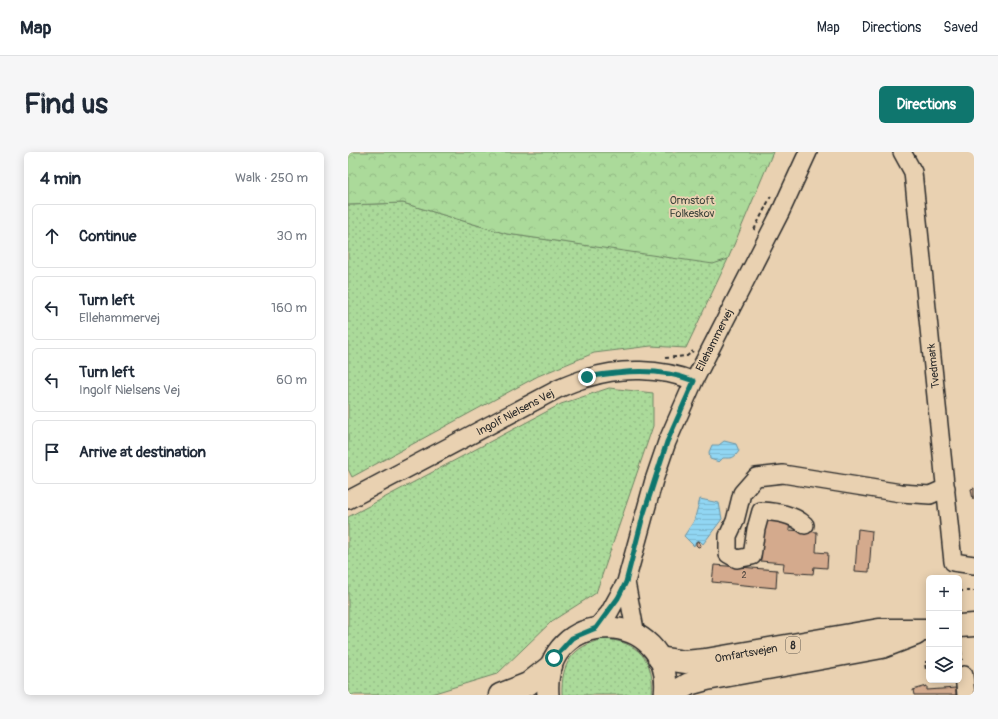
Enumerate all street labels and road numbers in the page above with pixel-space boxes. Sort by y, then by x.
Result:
street label: Ellehammervej [693,307,736,374]
street label: Tvedmark [925,343,942,389]
street label: Ingolf Nielsens Vej [474,387,556,438]
road number: 8 [786,637,800,653]
street label: Omfartsvejen [714,642,778,665]

